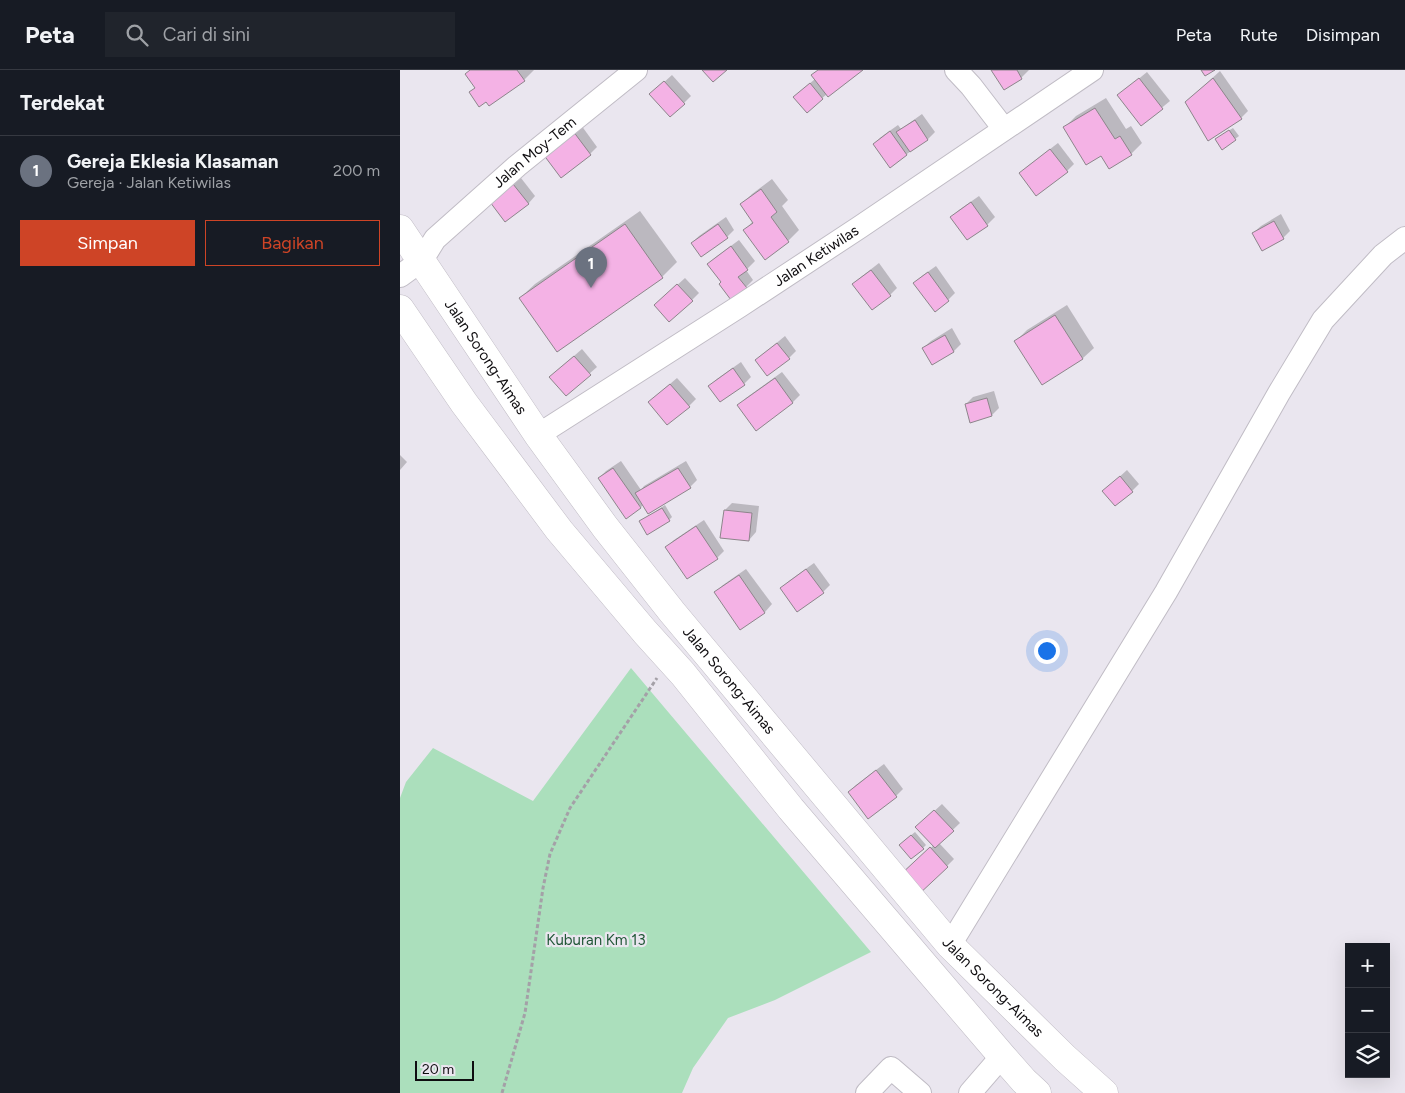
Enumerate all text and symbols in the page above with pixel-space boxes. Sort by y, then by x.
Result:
search box [105,12,455,57]
text: Peta [25,20,75,49]
icon: search [123,21,151,49]
text: Cari di sini [163,23,250,46]
text: Peta [1176,24,1212,46]
text: Rute [1240,24,1278,46]
text: Disimpan [1306,24,1380,46]
text: Terdekat [20,90,105,115]
street label: Jalan Moy-Tem [490,113,580,192]
text: Gereja Eklesia Klasaman [67,150,279,173]
text: 1 [33,161,39,180]
text: 200 m [333,161,380,180]
text: Gereja · Jalan Ketiwilas [67,173,231,192]
button: Simpan [20,220,195,266]
button: Bagikan [205,220,380,266]
street label: Jalan Ketiwilas [770,221,862,290]
pin: 1 [575,247,607,288]
street label: Jalan Sorong-Aimas [441,296,531,418]
street label: Jalan Sorong-Aimas [679,623,779,738]
your location [1034,638,1060,664]
park label: Kuburan Km 13 [546,931,646,949]
street label: Jalan Sorong-Aimas [939,934,1047,1041]
map controls [1345,943,1390,1078]
button: + [1345,943,1390,988]
button: − [1345,988,1390,1033]
button: layers [1345,1033,1390,1078]
scale bar [415,1058,474,1081]
text: 20 m [422,1061,454,1078]

